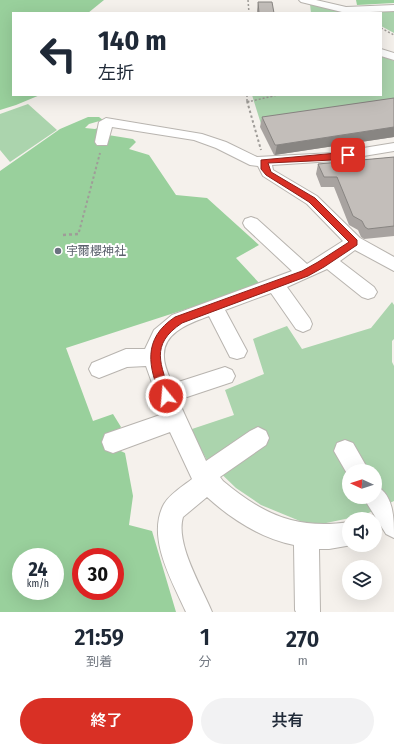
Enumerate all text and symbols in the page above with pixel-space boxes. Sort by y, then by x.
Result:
text: 140 m [98,24,167,57]
icon: left [32,28,84,80]
text: 左折 [98,62,134,84]
pin [331,138,365,172]
icon: arrive [337,144,359,166]
place label: 宇爾櫻神社 [66,244,126,258]
marker: 宇爾櫻神社 [53,246,63,256]
position arrow [145,375,187,417]
north arrow [342,464,382,504]
map controls [342,464,382,600]
button: sound [342,512,382,552]
speed limit sign: 30 [72,548,124,600]
text: 24 [28,557,48,581]
button: layers [342,560,382,600]
text: km/h [27,578,49,590]
text: 21:59 [74,623,124,651]
text: 1 [200,623,210,651]
text: 270 [286,625,320,653]
text: m [298,653,308,668]
text: 到着 [86,654,112,669]
text: 分 [198,654,211,669]
button: 終了 [20,698,193,744]
button: 共有 [201,698,374,744]

